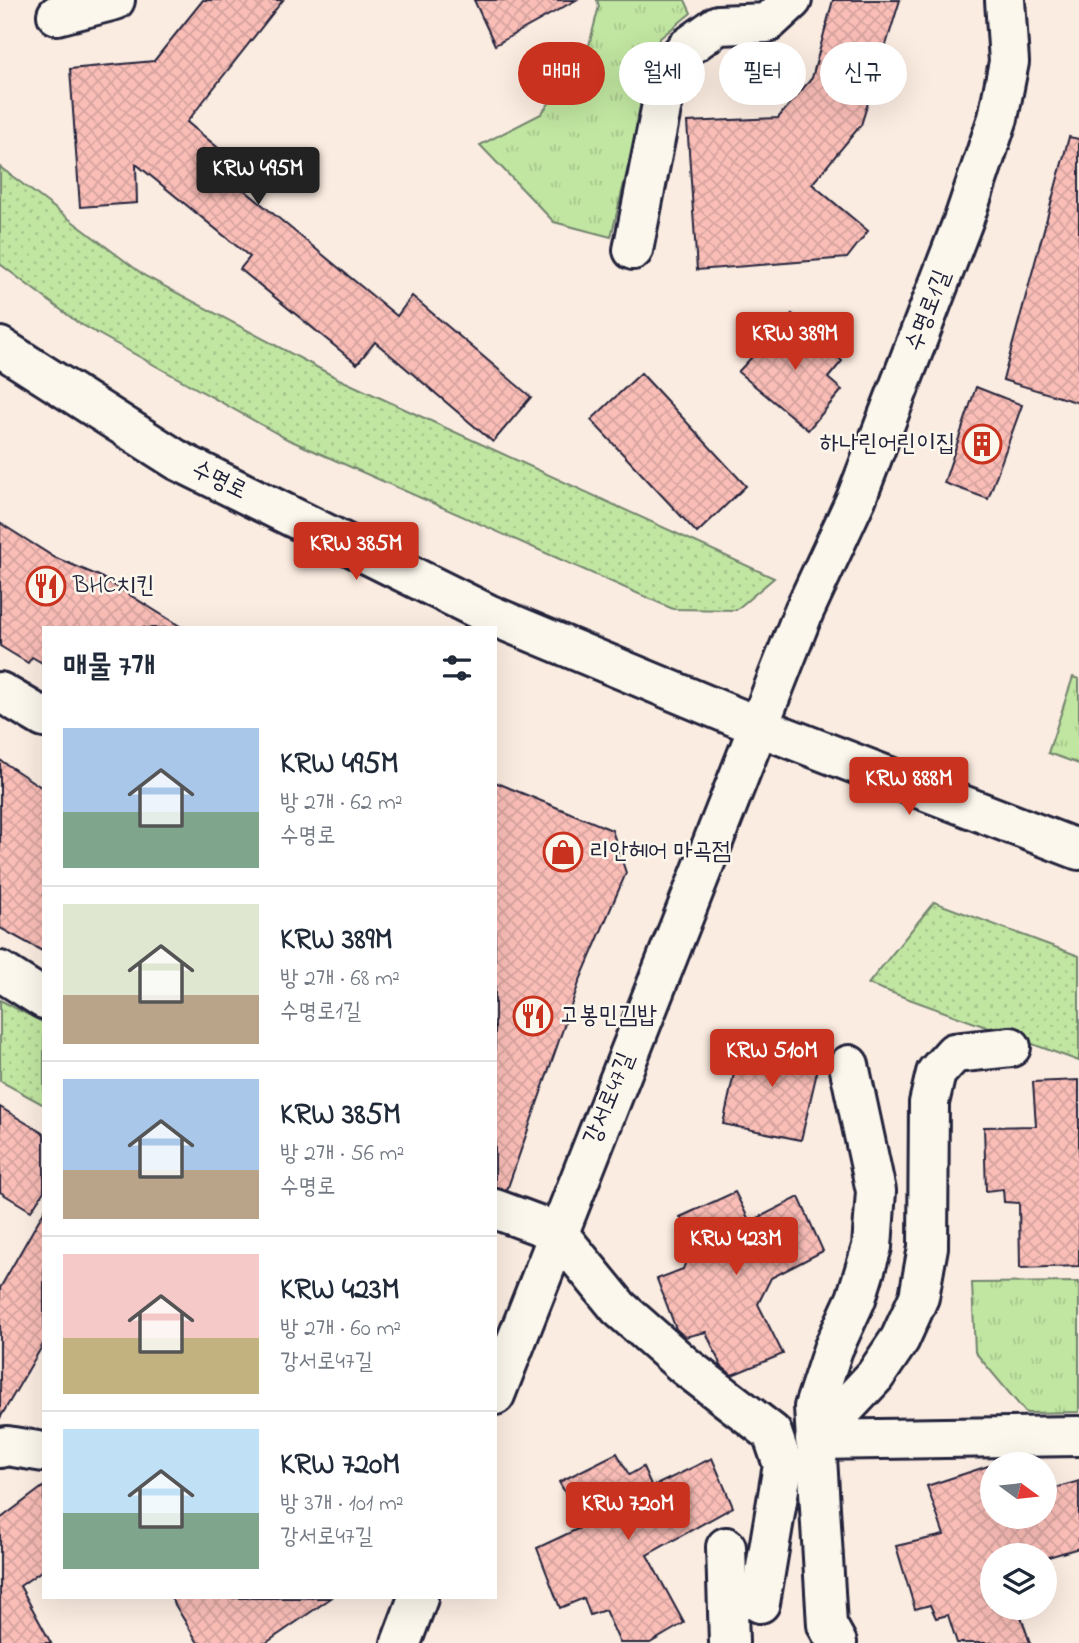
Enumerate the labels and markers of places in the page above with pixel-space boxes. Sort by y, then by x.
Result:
pin: KRW 495M [186,148,330,207]
pin: KRW 389M [723,312,867,372]
building icon: 하나린어린이집 [961,423,1003,465]
place label: 하나린어린이집 [820,427,955,462]
pin: KRW 385M [284,522,428,582]
restaurant icon: BHC치킨 [25,565,67,607]
place label: BHC치킨 [72,569,155,604]
pin: KRW 888M [837,758,981,817]
shop icon: 리안헤어 마곡점 [542,831,584,873]
place label: 리안헤어 마곡점 [590,835,731,870]
restaurant icon: 고봉민김밥 [512,995,554,1037]
place label: 고봉민김밥 [560,999,657,1034]
pin: KRW 510M [700,1030,844,1089]
pin: KRW 423M [664,1218,808,1277]
pin: KRW 720M [556,1482,700,1542]

